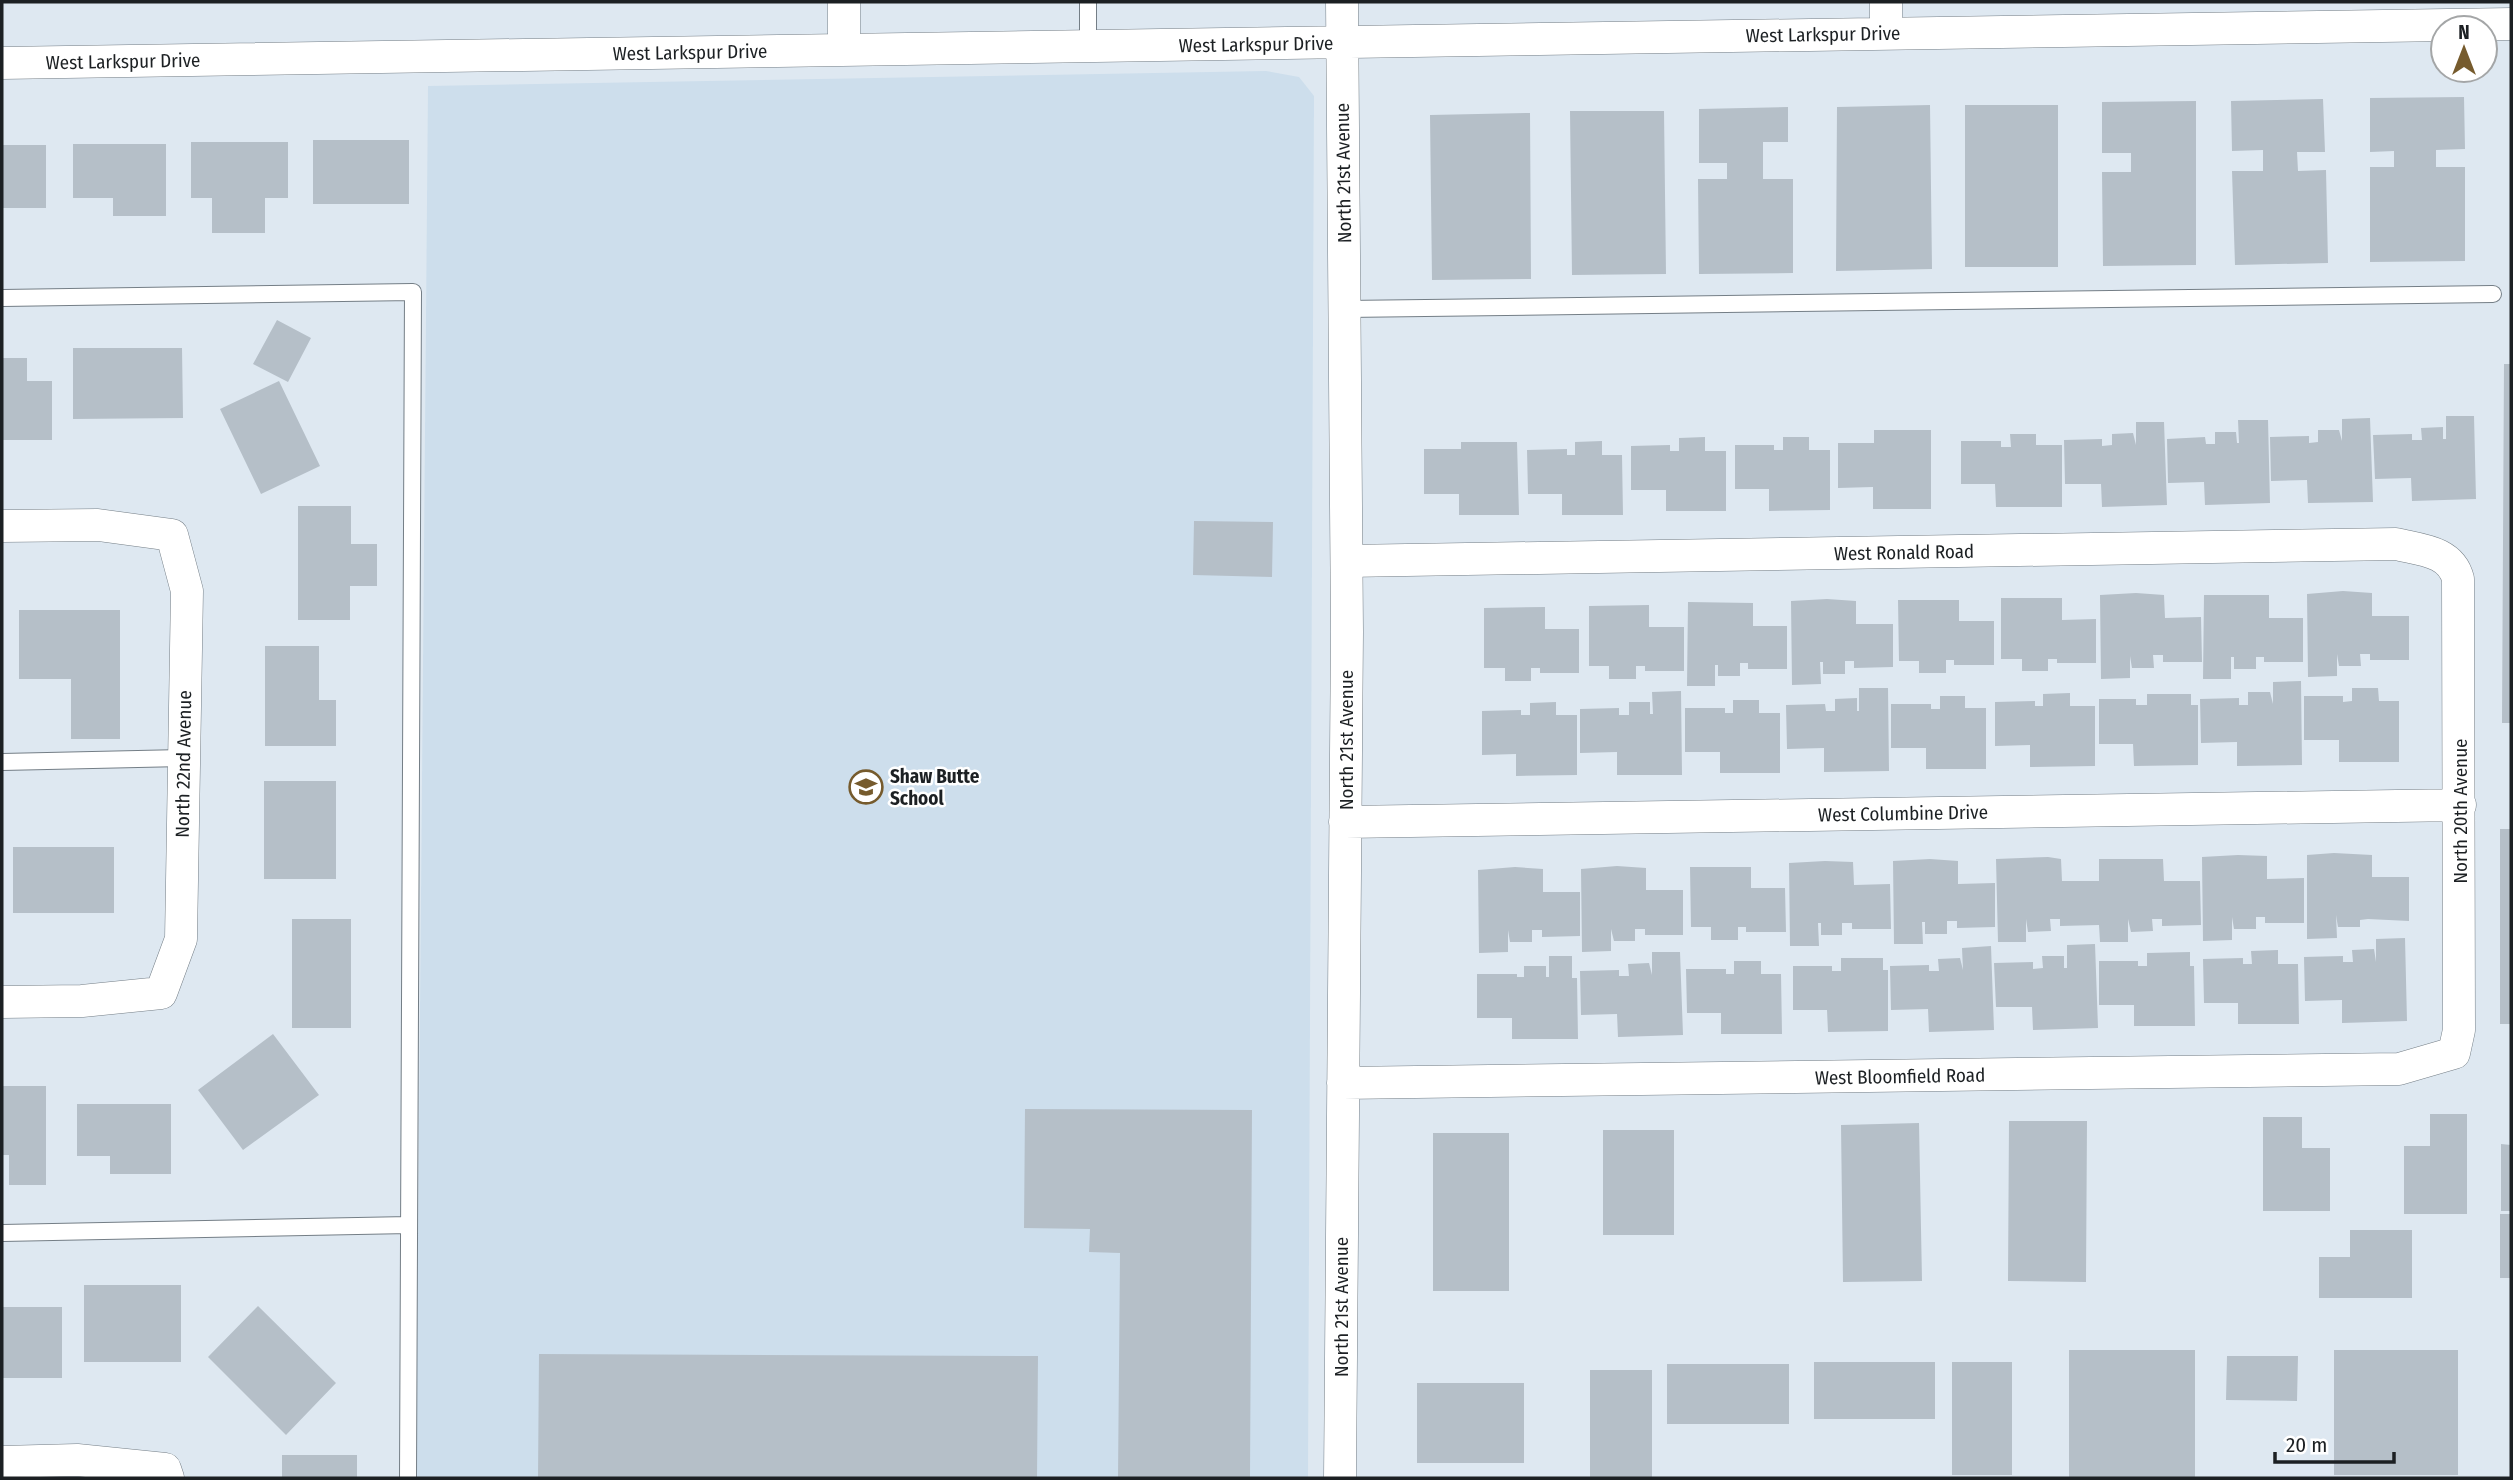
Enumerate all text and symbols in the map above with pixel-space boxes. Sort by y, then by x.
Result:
north arrow [2429,14,2499,84]
text: N [2458,21,2470,44]
street label: West Larkspur Drive [1745,22,1901,47]
street label: West Larkspur Drive [1178,32,1334,57]
street label: West Larkspur Drive [612,40,768,65]
street label: West Larkspur Drive [45,49,201,74]
street label: North 21st Avenue [1331,103,1356,243]
street label: West Ronald Road [1834,540,1974,565]
street label: North 21st Avenue [1335,670,1358,810]
street label: North 22nd Avenue [171,690,196,838]
street label: North 20th Avenue [2449,739,2472,883]
place label: Shaw Butte School [890,765,980,810]
school or university icon: Shaw Butte School [847,768,885,806]
street label: West Columbine Drive [1818,801,1988,826]
street label: West Bloomfield Road [1815,1064,1985,1089]
street label: North 21st Avenue [1330,1237,1353,1377]
scale bar [2275,1420,2394,1464]
text: 20 m [2286,1432,2327,1458]

